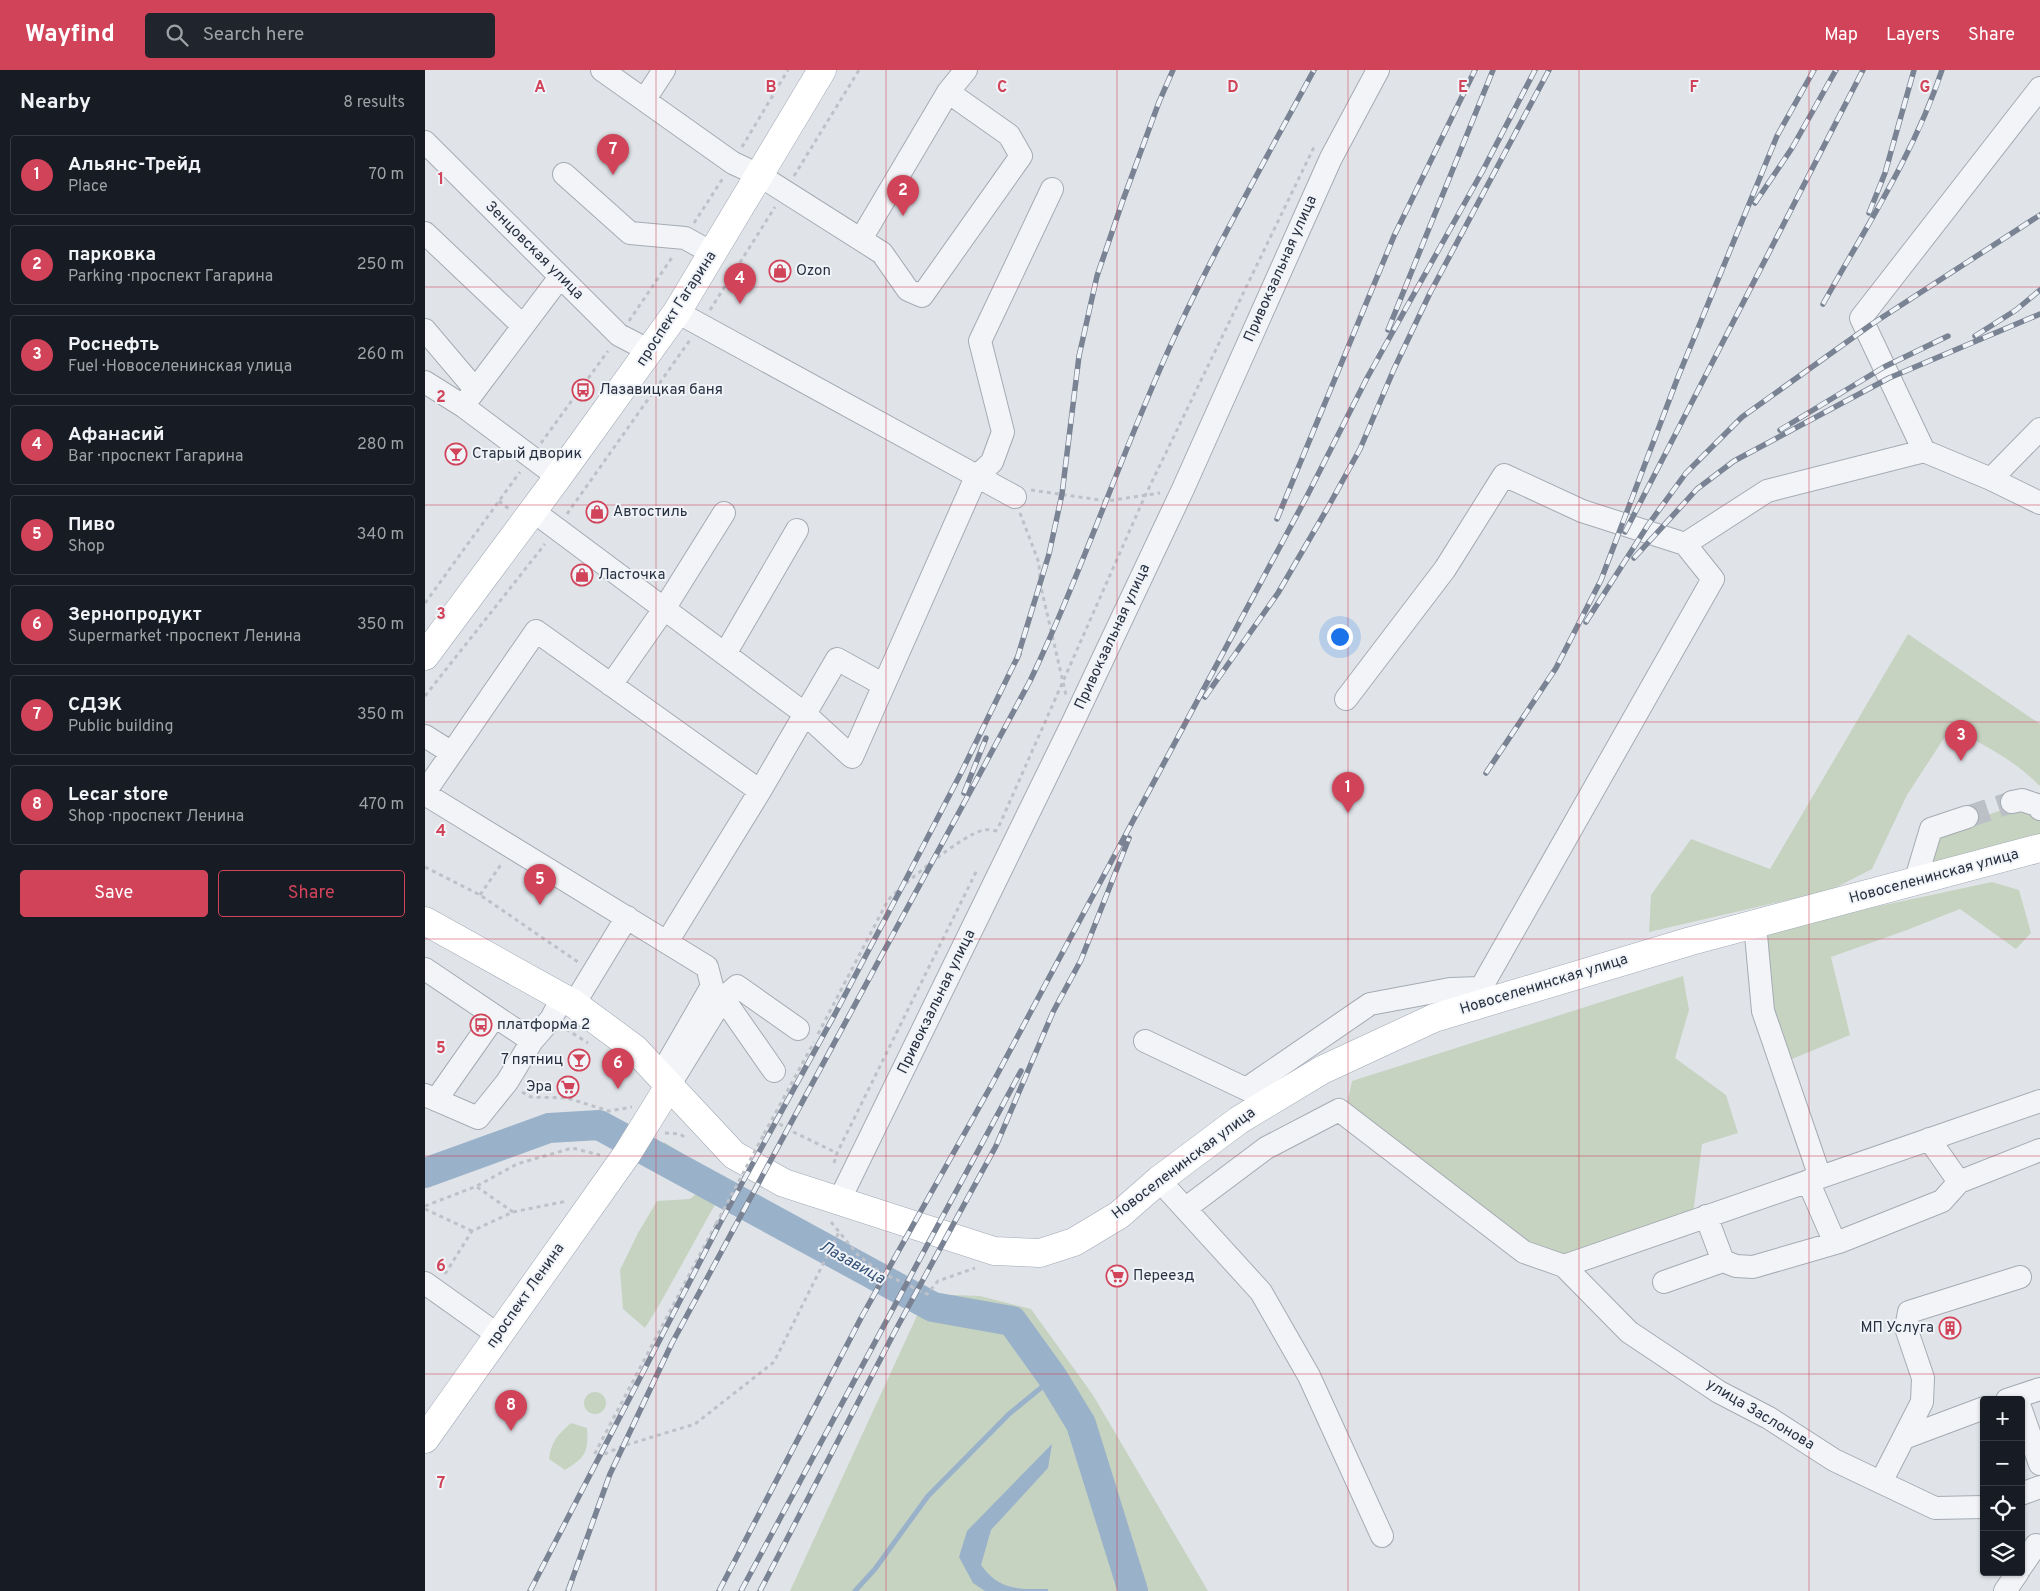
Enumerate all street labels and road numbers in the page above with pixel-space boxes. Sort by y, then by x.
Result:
street label: Привокзальная улица [1240,193,1322,345]
street label: Зенцовская улица [481,198,587,304]
street label: проспект Гагарина [633,248,721,370]
street label: Привокзальная улица [1071,561,1155,713]
street label: Новоселенинская улица [1847,845,2021,909]
street label: Привокзальная улица [894,927,980,1077]
street label: Новоселенинская улица [1458,950,1630,1020]
street label: Новоселенинская улица [1108,1104,1260,1224]
street label: проспект Ленина [483,1240,569,1352]
street label: улица Заслонова [1702,1375,1818,1455]

